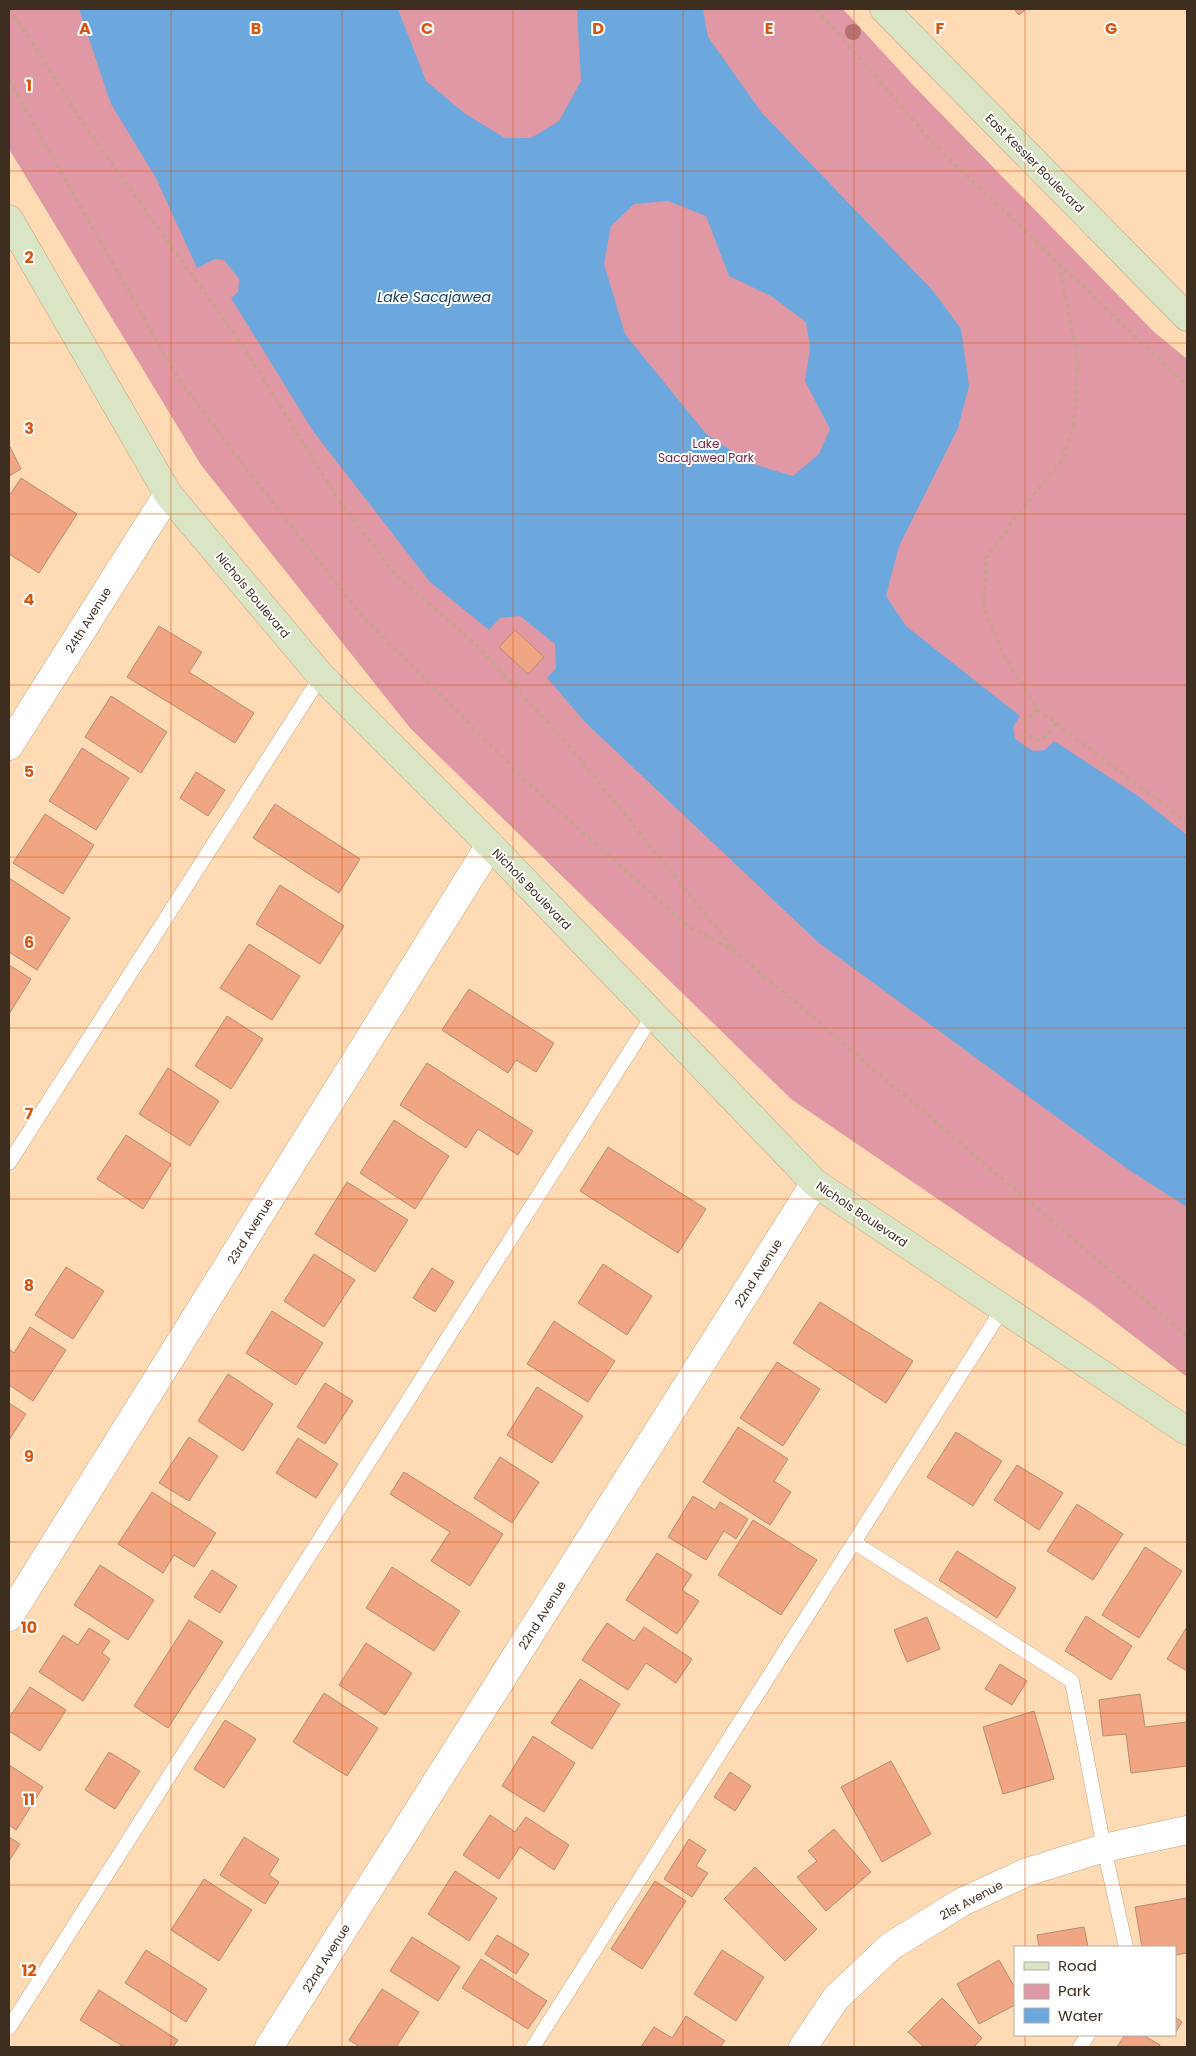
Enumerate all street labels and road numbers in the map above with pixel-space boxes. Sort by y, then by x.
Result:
street label: East Kessler Boulevard [982,110,1088,216]
street label: Nichols Boulevard [212,549,294,641]
street label: 24th Avenue [61,584,115,656]
street label: Nichols Boulevard [489,845,575,933]
street label: Nichols Boulevard [813,1177,911,1251]
street label: 23rd Avenue [223,1195,277,1267]
street label: 22nd Avenue [730,1235,786,1311]
street label: 22nd Avenue [514,1577,570,1653]
street label: 21st Avenue [936,1876,1006,1924]
street label: 22nd Avenue [298,1920,354,1996]

